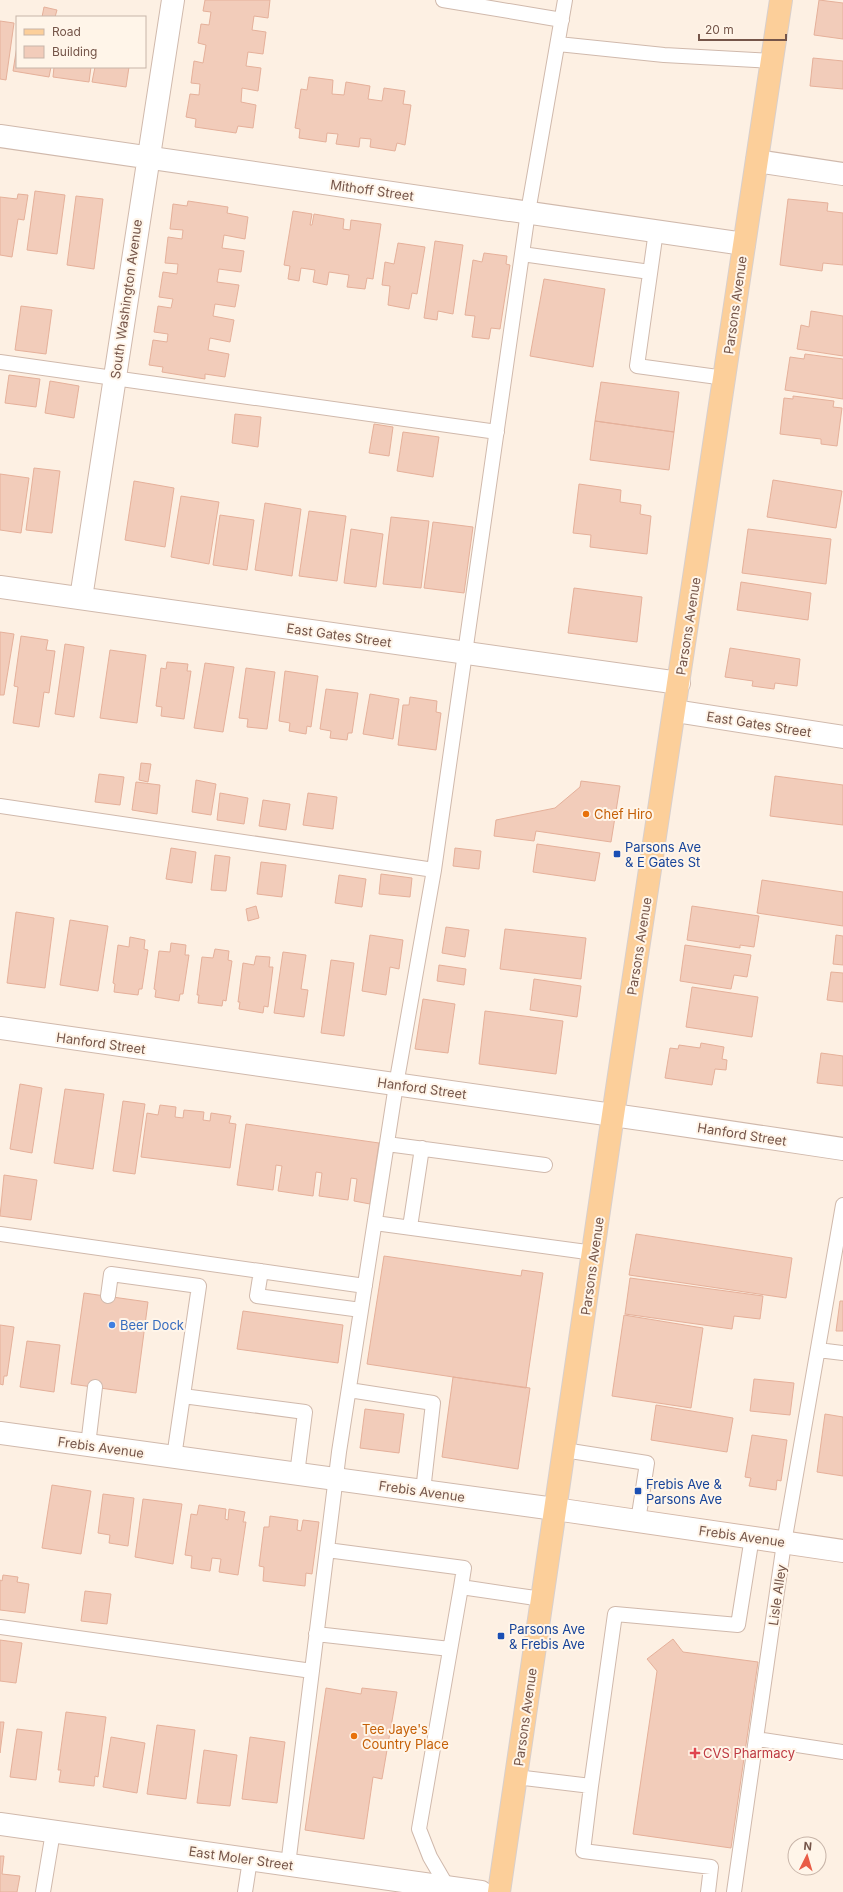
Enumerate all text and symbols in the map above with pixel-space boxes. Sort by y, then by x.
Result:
legend [16,16,146,68]
scale bar [699,16,786,42]
text: 20 m [705,22,734,37]
text: Road [52,24,81,39]
text: Building [52,44,97,59]
street label: Mithoff Street [329,176,415,204]
street label: South Washington Avenue [107,218,145,380]
street label: Parsons Avenue [720,255,750,355]
street label: Parsons Avenue [672,576,704,676]
street label: East Gates Street [286,620,392,650]
street label: East Gates Street [706,708,812,740]
place label: Chef Hiro [594,806,653,822]
marker: Chef Hiro [581,809,591,819]
place label: Parsons Ave & E Gates St [625,839,701,870]
marker: Parsons Ave & E Gates St [612,849,622,859]
street label: Parsons Avenue [623,896,655,996]
street label: Hanford Street [55,1029,147,1057]
street label: Hanford Street [376,1074,468,1102]
street label: Hanford Street [696,1119,788,1149]
street label: Parsons Avenue [577,1216,607,1316]
place label: Beer Dock [120,1317,184,1333]
marker: Beer Dock [107,1320,117,1330]
street label: Frebis Avenue [57,1433,145,1461]
place label: Frebis Ave & Parsons Ave [646,1476,723,1507]
street label: Frebis Avenue [378,1477,466,1505]
marker: Frebis Ave & Parsons Ave [633,1486,643,1496]
street label: Frebis Avenue [698,1522,786,1550]
street label: Lisle Alley [765,1563,789,1627]
place label: Parsons Ave & Frebis Ave [509,1621,585,1652]
marker: Parsons Ave & Frebis Ave [496,1631,506,1641]
street label: Parsons Avenue [510,1667,540,1767]
place label: Tee Jaye's Country Place [362,1721,449,1752]
marker: Tee Jaye's Country Place [349,1731,359,1741]
place label: CVS Pharmacy [703,1745,795,1761]
marker: CVS Pharmacy [690,1748,700,1758]
north arrow [787,1836,827,1876]
text: N [803,1839,813,1853]
street label: East Moler Street [188,1843,294,1873]

